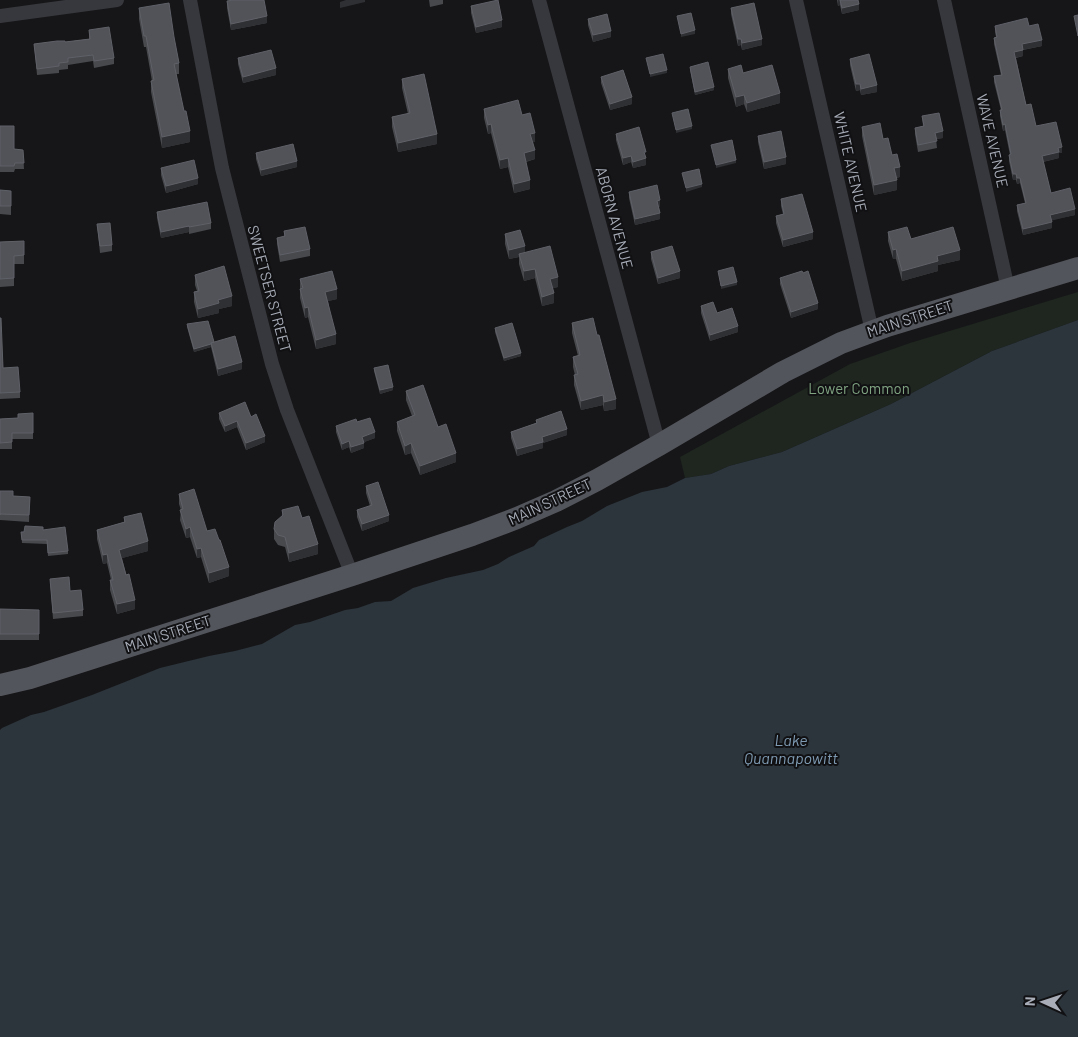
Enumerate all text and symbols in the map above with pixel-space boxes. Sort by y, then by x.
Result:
street label: WAVE AVENUE [973,92,1013,190]
street label: WHITE AVENUE [831,110,871,214]
street label: ABORN AVENUE [593,165,637,271]
street label: SWEETSER STREET [244,223,296,354]
street label: MAIN STREET [864,296,955,340]
park label: Lower Common [808,379,910,397]
street label: MAIN STREET [505,474,594,528]
street label: MAIN STREET [122,611,213,655]
water label: Lake Quannapowitt [744,730,838,767]
north arrow [1018,977,1068,1027]
text: N [1021,996,1038,1006]

